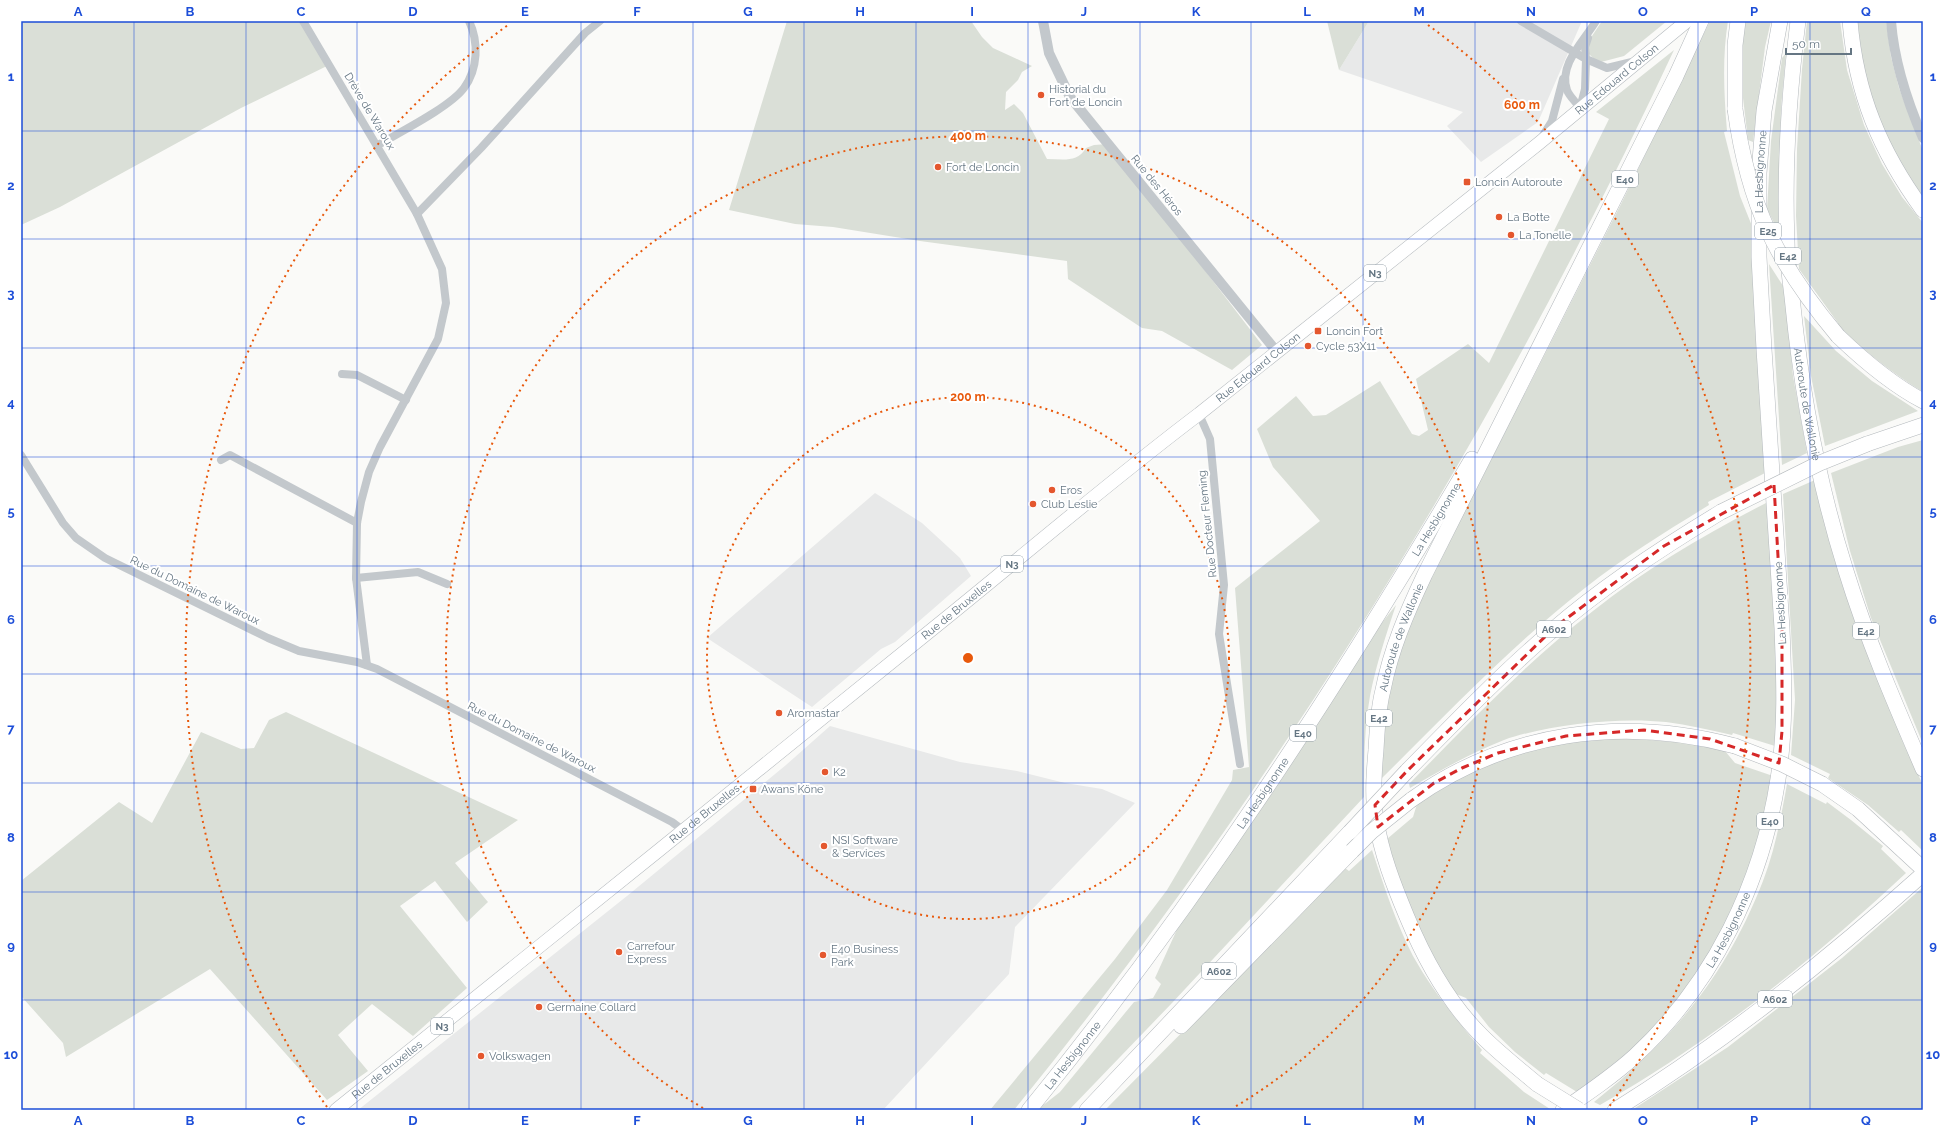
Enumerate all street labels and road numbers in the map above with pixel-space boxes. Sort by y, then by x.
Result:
street label: Rue Edouard Colson [1573,41,1661,118]
street label: Drève de Waroux [341,70,398,153]
street label: La Hesbignonne [1753,129,1769,213]
street label: Rue des Héros [1128,152,1185,218]
road number: E40 [1612,171,1638,187]
road number: E25 [1755,223,1781,239]
road number: E42 [1775,248,1801,264]
road number: N3 [1364,265,1386,281]
street label: Rue Edouard Colson [1213,330,1303,405]
street label: Autoroute de Wallonie [1791,347,1823,462]
street label: Rue Docteur Fleming [1195,470,1220,578]
street label: La Hesbignonne [1409,480,1464,559]
street label: Rue du Domaine de Waroux [128,553,262,628]
road number: N3 [1001,556,1023,572]
street label: La Hesbignonne [1772,561,1789,645]
street label: Rue de Bruxelles [919,578,994,642]
street label: Autoroute de Wallonie [1377,581,1427,693]
road number: A602 [1537,621,1571,637]
road number: E42 [1853,623,1879,639]
street label: Rue du Domaine de Waroux [465,699,599,776]
road number: E42 [1366,710,1392,726]
road number: E40 [1290,725,1316,741]
street label: La Hesbignonne [1235,755,1292,832]
street label: Rue de Bruxelles [667,782,742,846]
road number: E40 [1757,813,1783,829]
street label: La Hesbignonne [1704,890,1753,970]
road number: A602 [1202,963,1236,979]
road number: A602 [1758,991,1792,1007]
road number: N3 [431,1018,453,1034]
street label: La Hesbignonne [1042,1018,1104,1092]
street label: Rue de Bruxelles [349,1038,425,1102]

